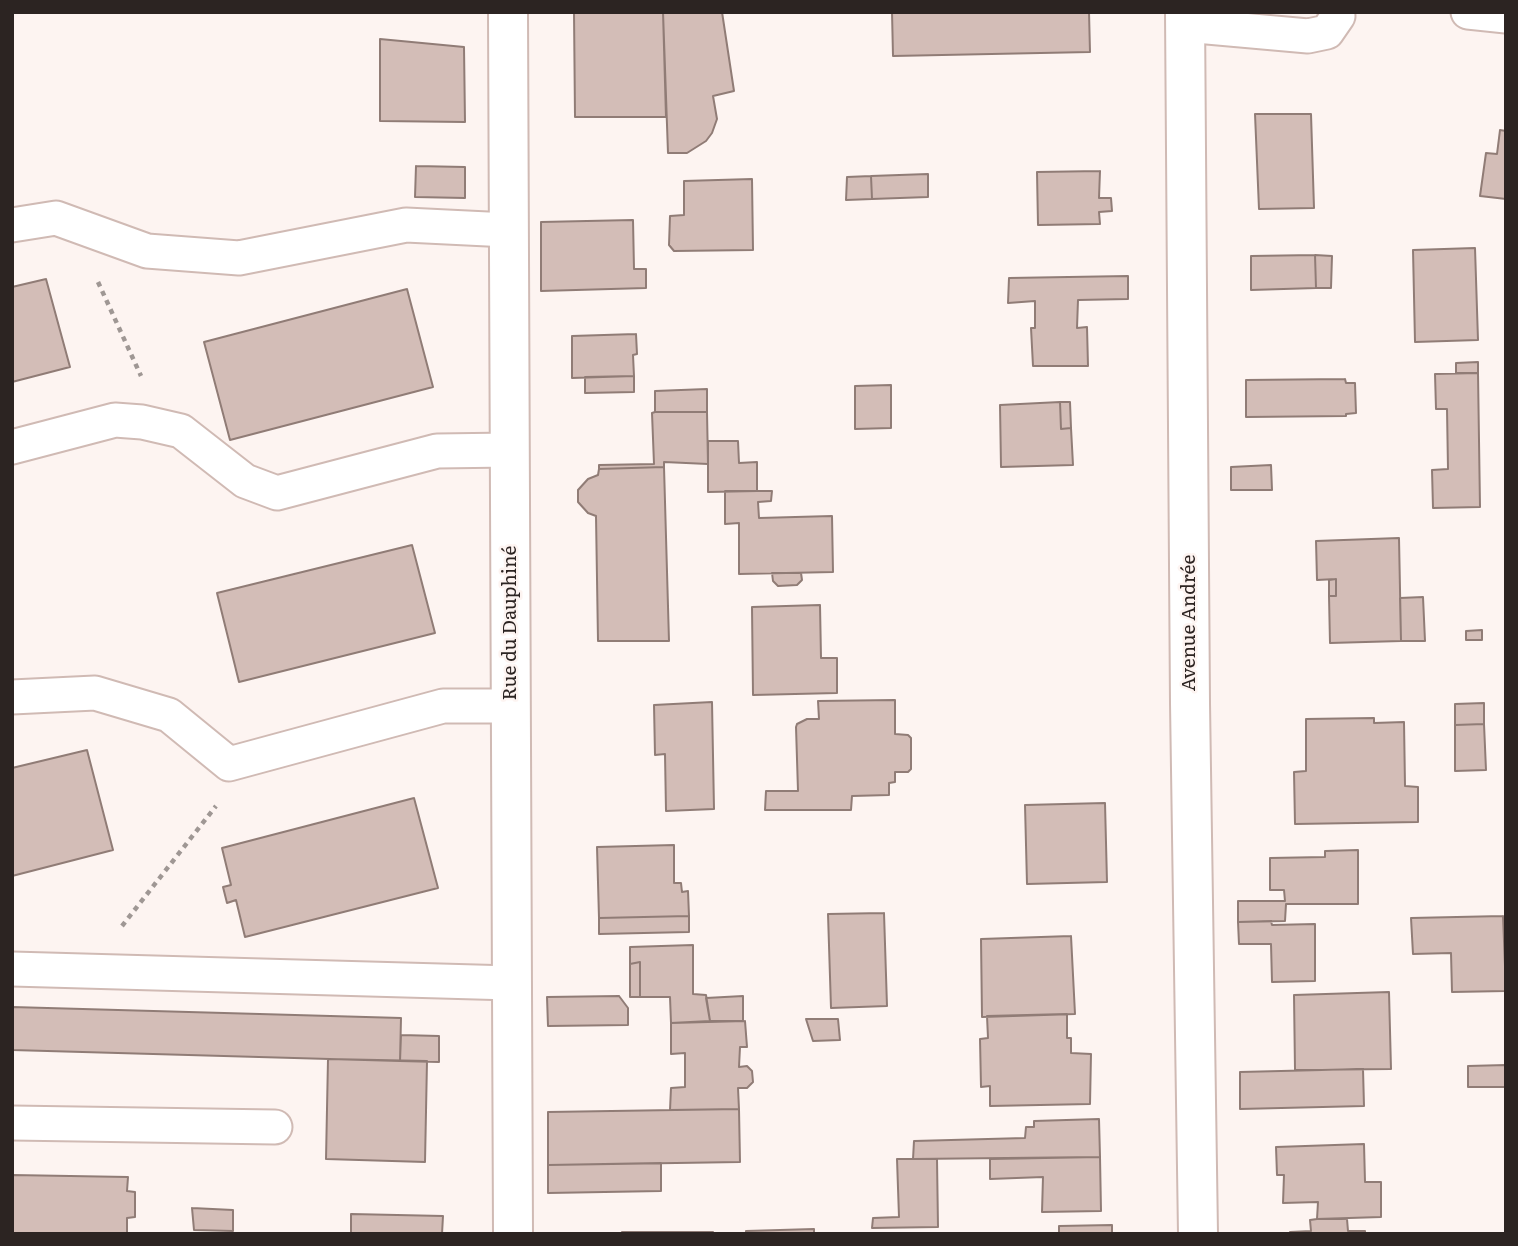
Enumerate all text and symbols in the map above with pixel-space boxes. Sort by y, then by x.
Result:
street label: Rue du Dauphiné [499,546,521,700]
street label: Avenue Andrée [1178,555,1200,691]

